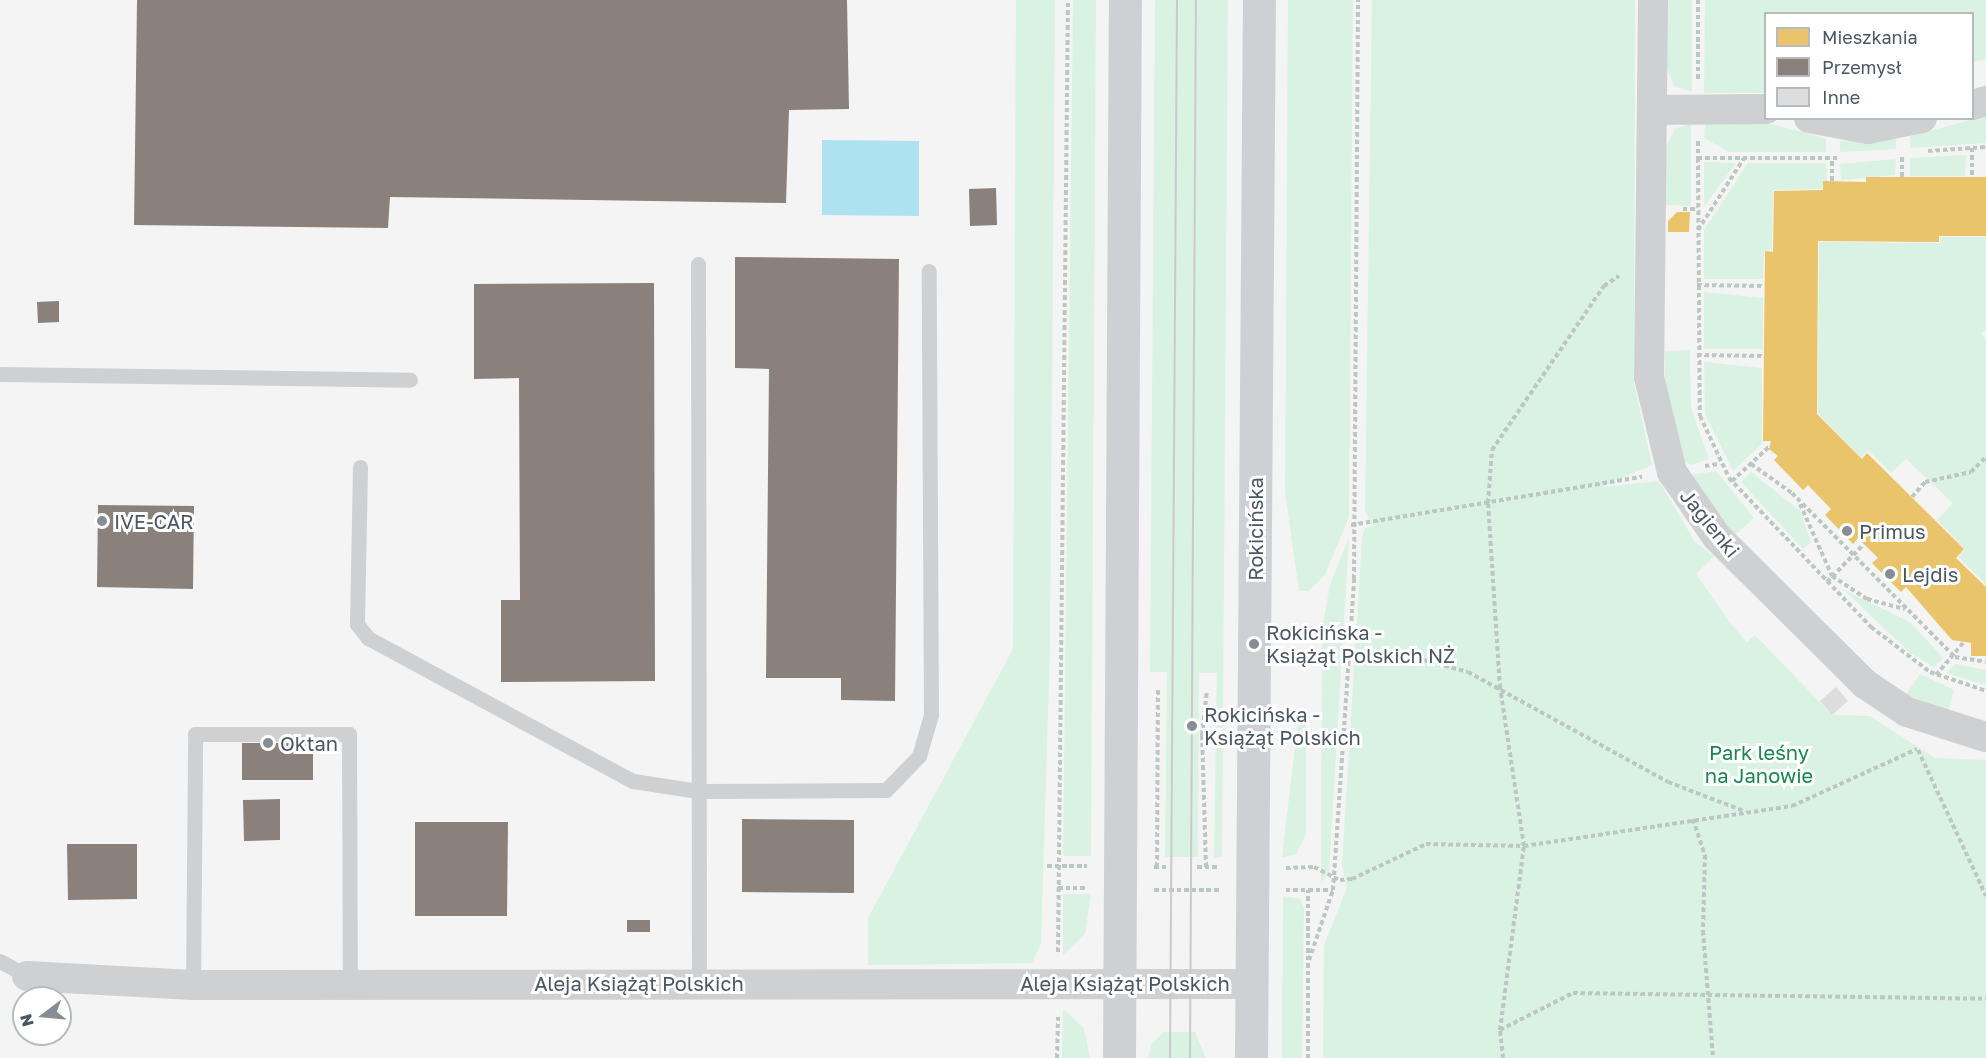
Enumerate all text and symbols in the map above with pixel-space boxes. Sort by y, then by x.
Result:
legend [1764,12,1974,120]
text: Mieszkania [1822,26,1918,48]
text: Przemysł [1822,56,1902,78]
text: Inne [1822,86,1860,108]
street label: Rokicińska [1243,477,1267,581]
street label: Jagienki [1675,484,1745,562]
place label: IVE-CAR [114,509,194,533]
marker: IVE-CAR [95,514,109,528]
place label: Primus [1859,519,1926,543]
marker: Primus [1840,524,1854,538]
place label: Lejdis [1902,562,1958,586]
marker: Lejdis [1883,567,1897,581]
place label: Rokicińska - Książąt Polskich NŻ [1266,620,1455,667]
marker: Rokicińska - Książąt Polskich NŻ [1247,637,1261,651]
place label: Rokicińska - Książąt Polskich [1204,702,1361,749]
marker: Rokicińska - Książąt Polskich [1185,719,1199,733]
place label: Oktan [280,731,338,755]
marker: Oktan [261,736,275,750]
park label: Park leśny na Janowie [1705,741,1813,788]
street label: Aleja Książąt Polskich [534,971,744,995]
street label: Aleja Książąt Polskich [1020,971,1230,995]
north arrow [12,986,72,1046]
text: N [15,1012,38,1029]

